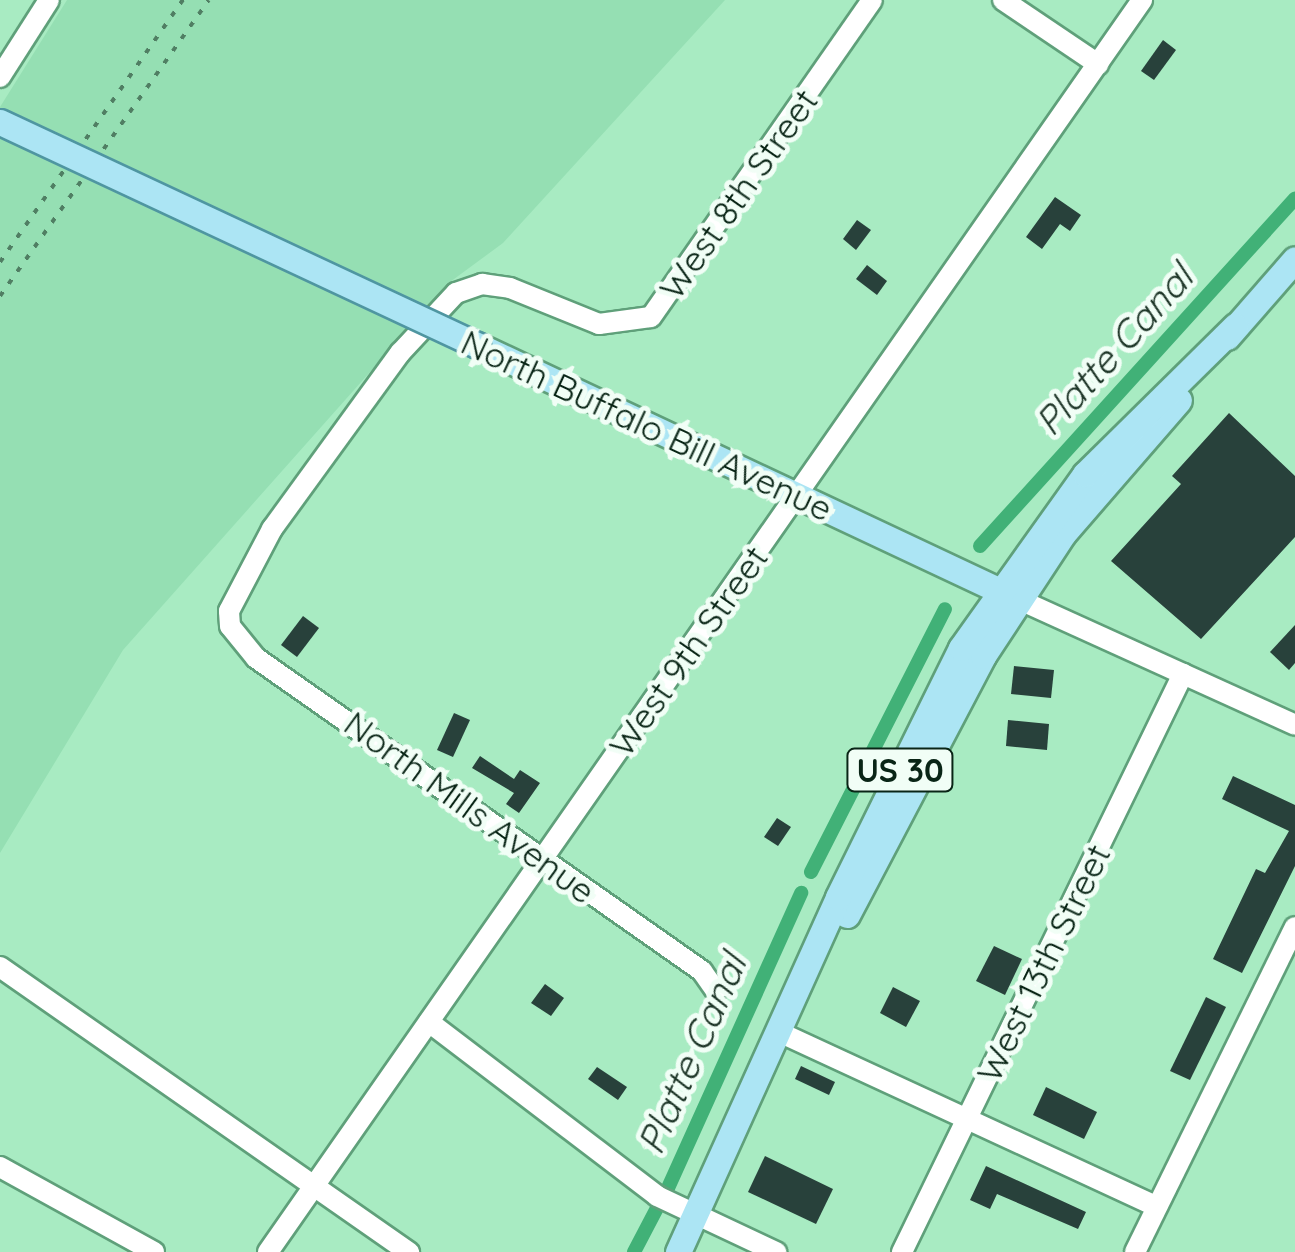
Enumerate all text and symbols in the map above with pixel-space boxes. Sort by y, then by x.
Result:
street label: West 8th Street [650,81,826,307]
water label: Platte Canal [1026,255,1202,445]
street label: North Buffalo Bill Avenue [455,320,839,530]
street label: West 9th Street [600,538,776,764]
street label: North Mills Avenue [336,702,604,912]
road number: US 30 [845,743,955,797]
street label: West 13th Street [967,837,1119,1089]
water label: Platte Canal [628,947,756,1161]

